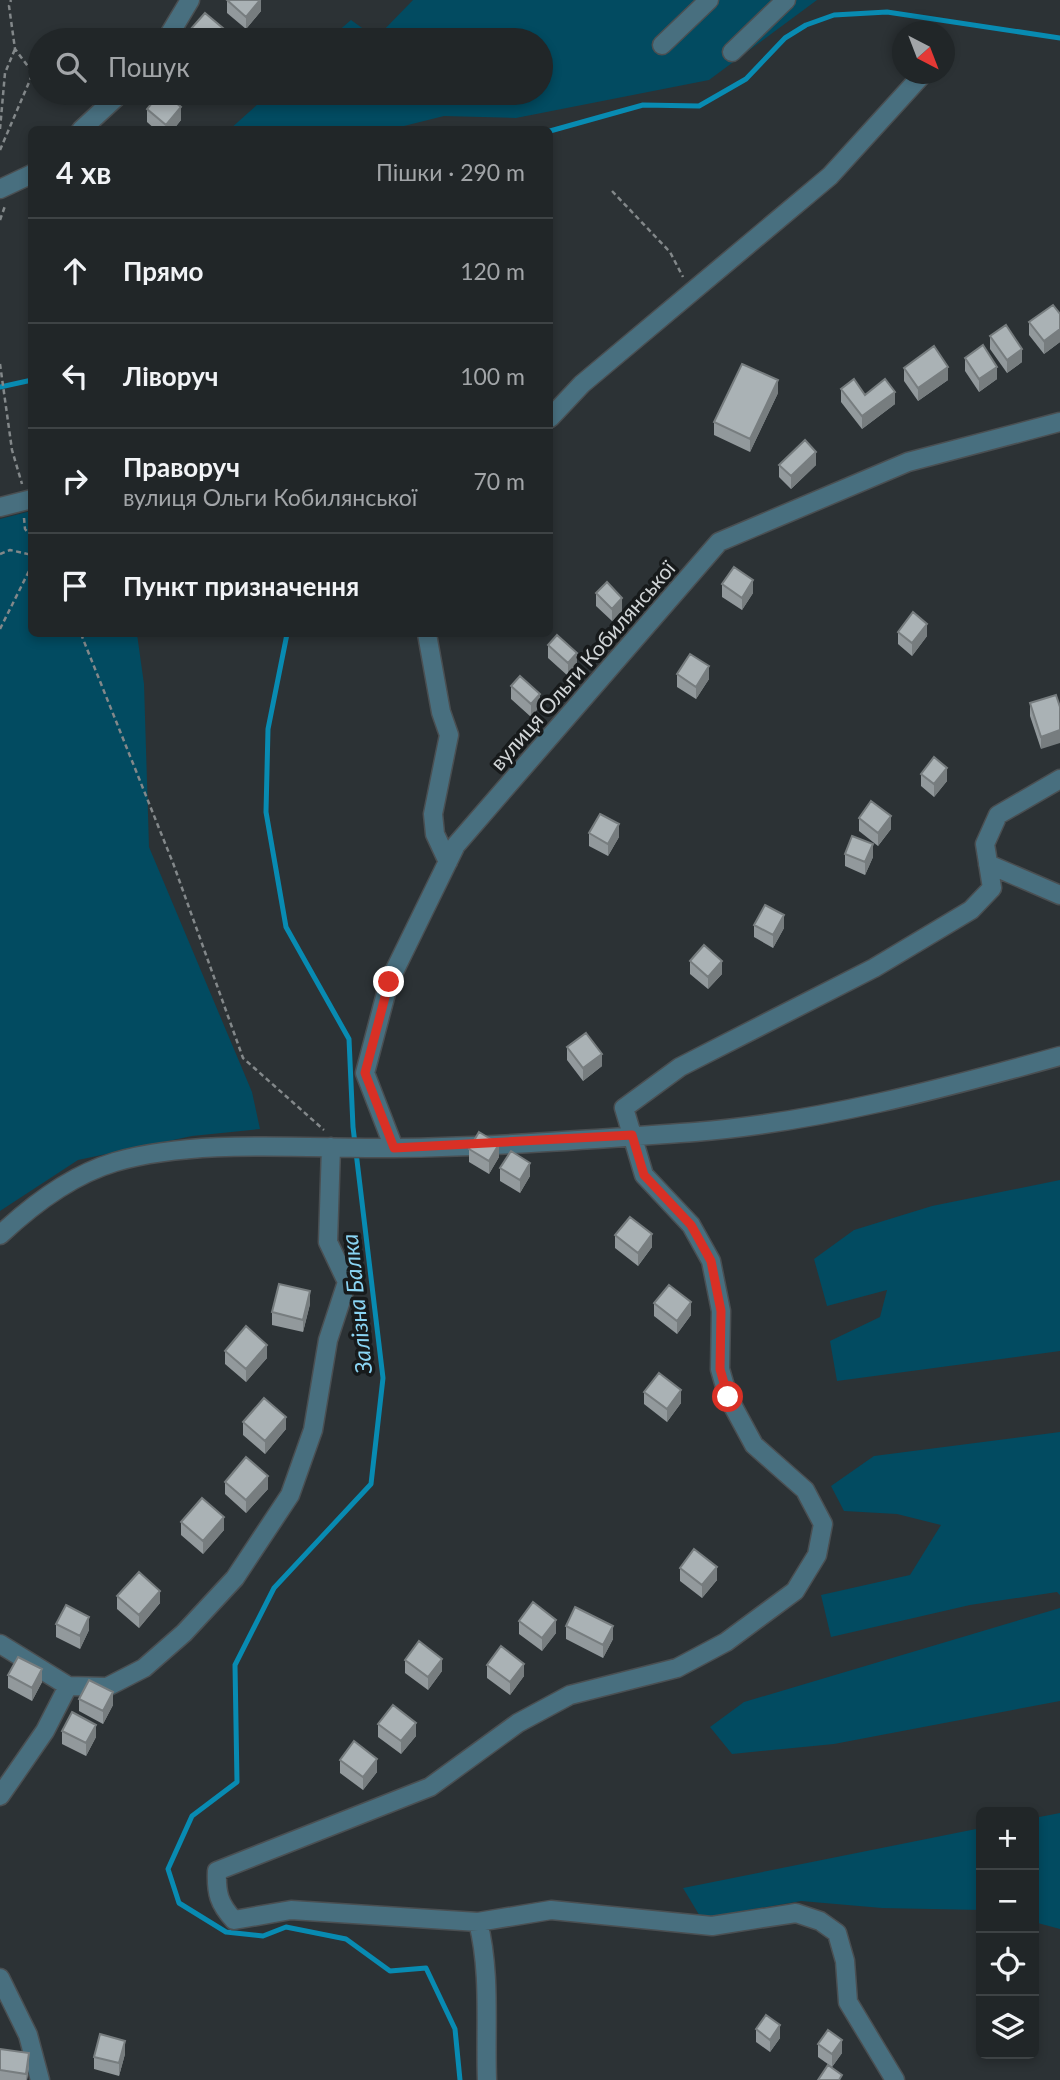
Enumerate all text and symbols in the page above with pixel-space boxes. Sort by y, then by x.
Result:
north arrow [892,21,955,84]
search box [28,28,553,105]
icon: search [52,48,90,86]
text: Пошук [108,51,190,83]
text: 4 хв [56,154,111,190]
text: Пішки · 290 m [376,158,525,186]
icon: ahead [56,252,94,290]
text: Прямо [123,255,204,287]
text: 120 m [460,257,525,285]
icon: left [56,357,94,395]
text: Ліворуч [123,360,219,392]
text: 100 m [460,362,525,390]
text: Праворуч [123,451,240,483]
icon: right [56,462,94,500]
text: 70 m [474,467,525,495]
text: вулиця Ольги Кобилянської [123,483,417,511]
street label: вулиця Ольги Кобилянської [484,555,680,775]
icon: arrive [56,567,94,605]
text: Пункт призначення [123,570,359,602]
route end [373,966,404,997]
water label: Залізна Балка [335,1232,377,1377]
route start [712,1381,743,1412]
map controls [976,1807,1039,2059]
button: + [976,1807,1039,1870]
button: − [976,1870,1039,1933]
button: locate [976,1933,1039,1996]
button: layers [976,1996,1039,2059]

